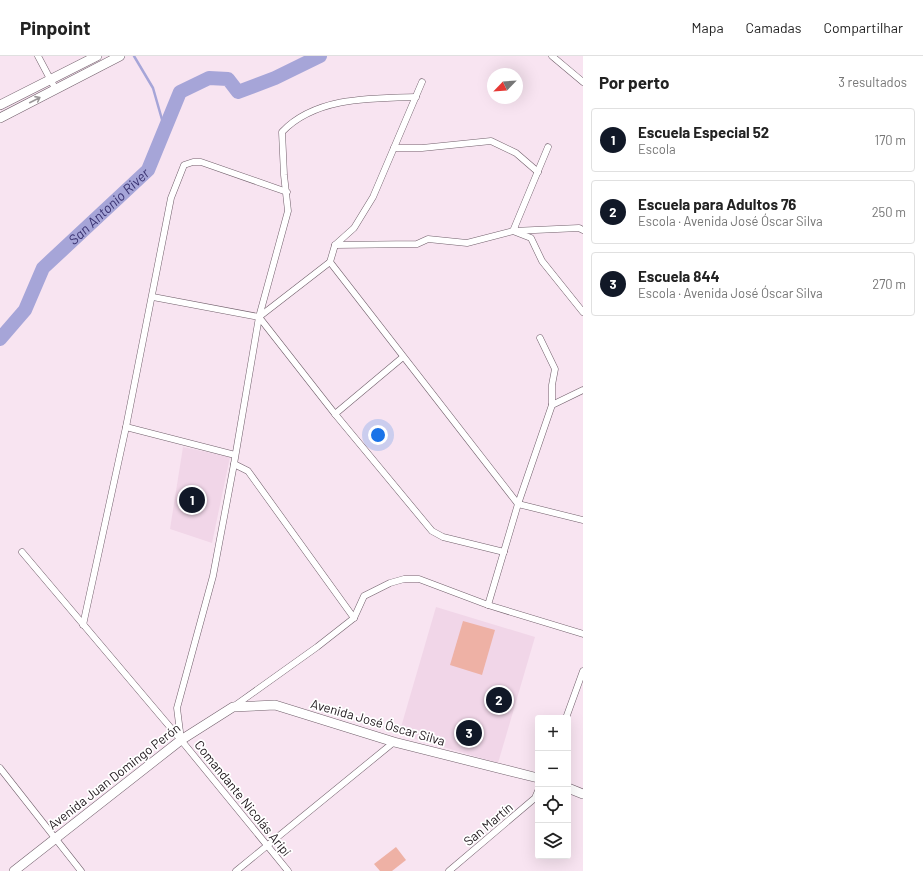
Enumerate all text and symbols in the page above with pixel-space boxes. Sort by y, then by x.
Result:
text: Pinpoint [20,16,90,39]
text: Mapa [692,19,724,36]
text: Camadas [746,19,801,36]
text: Compartilhar [823,19,903,36]
north arrow [487,68,523,104]
text: Por perto [599,72,669,92]
text: 3 resultados [838,74,907,90]
one-way arrow [28,96,40,103]
text: Escuela Especial 52 [638,123,769,141]
text: 1 [611,132,615,148]
text: 170 m [875,132,906,148]
text: Escola [638,141,676,157]
water label: San Antonio River [65,164,153,248]
text: Escuela para Adultos 76 [638,195,796,213]
text: 2 [609,204,617,220]
text: 250 m [872,204,906,220]
text: Escola · Avenida José Óscar Silva [638,213,823,229]
text: Escuela 844 [638,267,720,285]
text: 3 [609,276,617,292]
text: 270 m [872,276,906,292]
text: Escola · Avenida José Óscar Silva [638,285,823,301]
your location [368,425,388,445]
pin: 1 [179,485,205,515]
pin: 2 [486,685,512,715]
street label: Avenida José Óscar Silva [309,695,447,749]
map controls [535,715,571,859]
button: + [535,715,571,751]
pin: 3 [456,718,482,748]
street label: Avenida Juan Domingo Perón [45,719,183,833]
street label: Comandante Nicolás Aripí [191,737,295,859]
button: − [535,751,571,787]
button: locate [535,787,571,823]
street label: San Martín [460,799,516,849]
button: layers [535,823,571,859]

